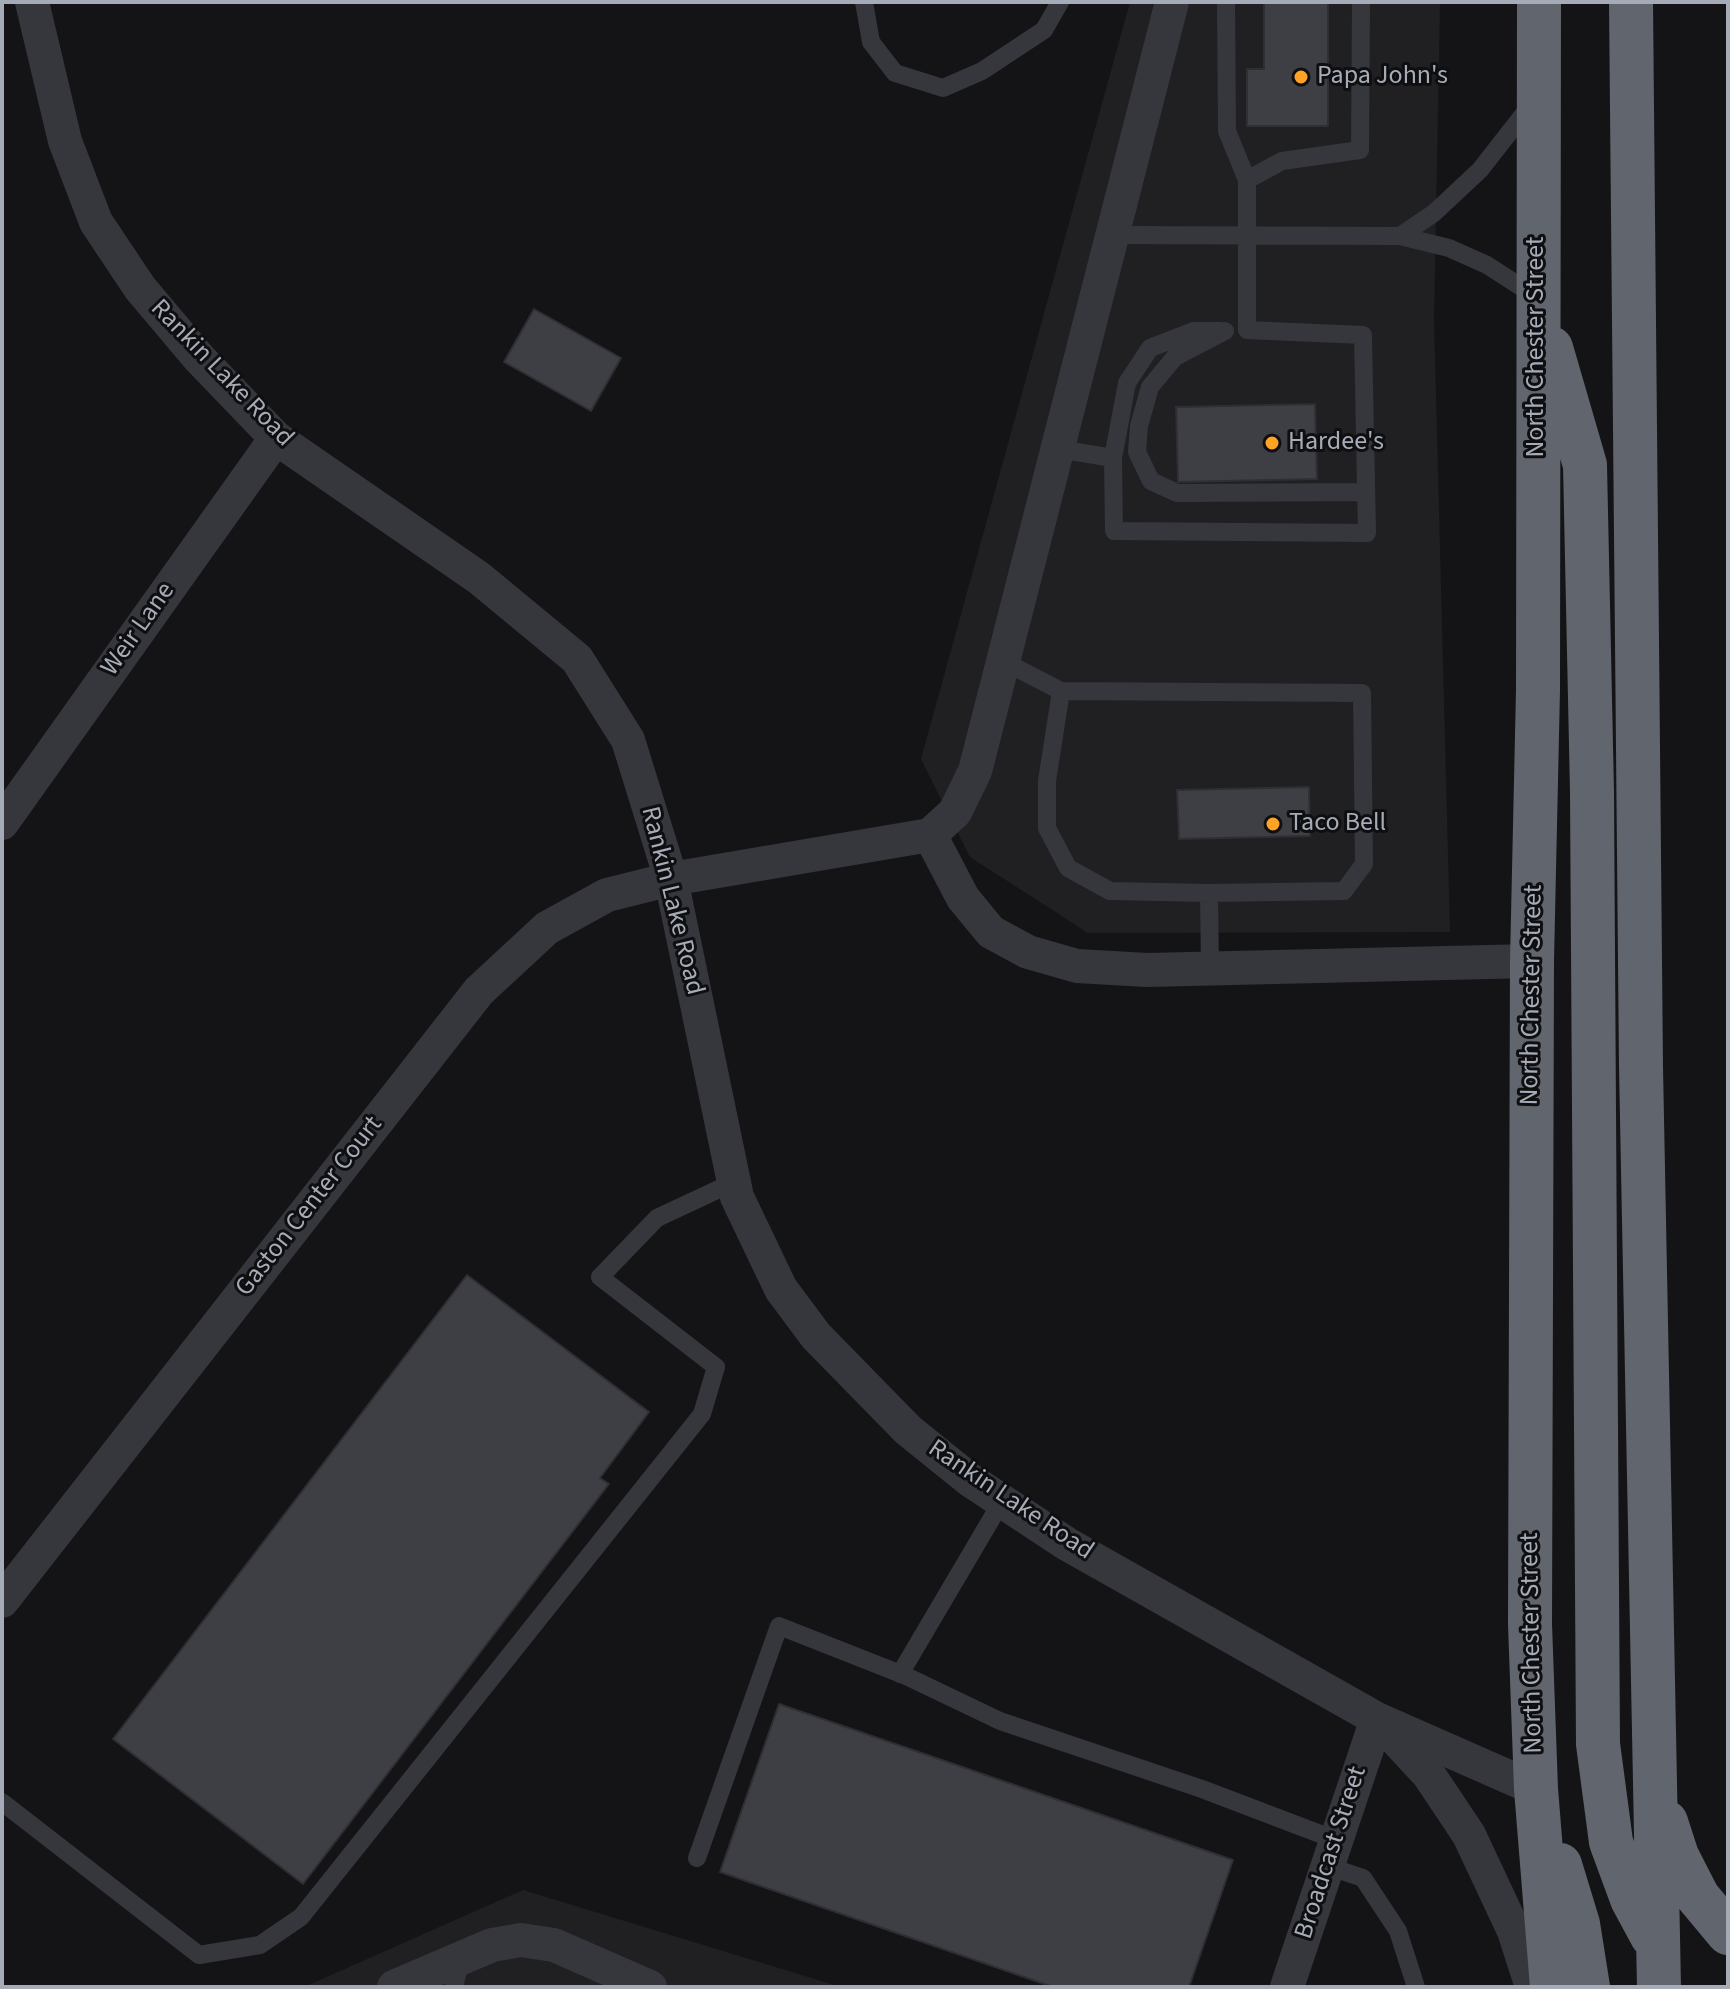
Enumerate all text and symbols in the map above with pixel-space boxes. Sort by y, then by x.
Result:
place label: Papa John's [1317,61,1448,93]
marker: Papa John's [1292,68,1310,86]
street label: North Chester Street [1521,236,1553,458]
street label: Rankin Lake Road [143,294,299,454]
place label: Hardee's [1288,427,1384,459]
marker: Hardee's [1263,434,1281,452]
street label: Weir Lane [96,577,182,683]
street label: Rankin Lake Road [633,804,709,998]
place label: Taco Bell [1289,808,1386,840]
marker: Taco Bell [1264,815,1282,833]
street label: North Chester Street [1515,884,1551,1106]
street label: Gaston Center Court [230,1111,390,1303]
street label: Rankin Lake Road [921,1434,1099,1568]
street label: North Chester Street [1515,1532,1551,1754]
street label: Broadcast Street [1289,1763,1375,1943]

